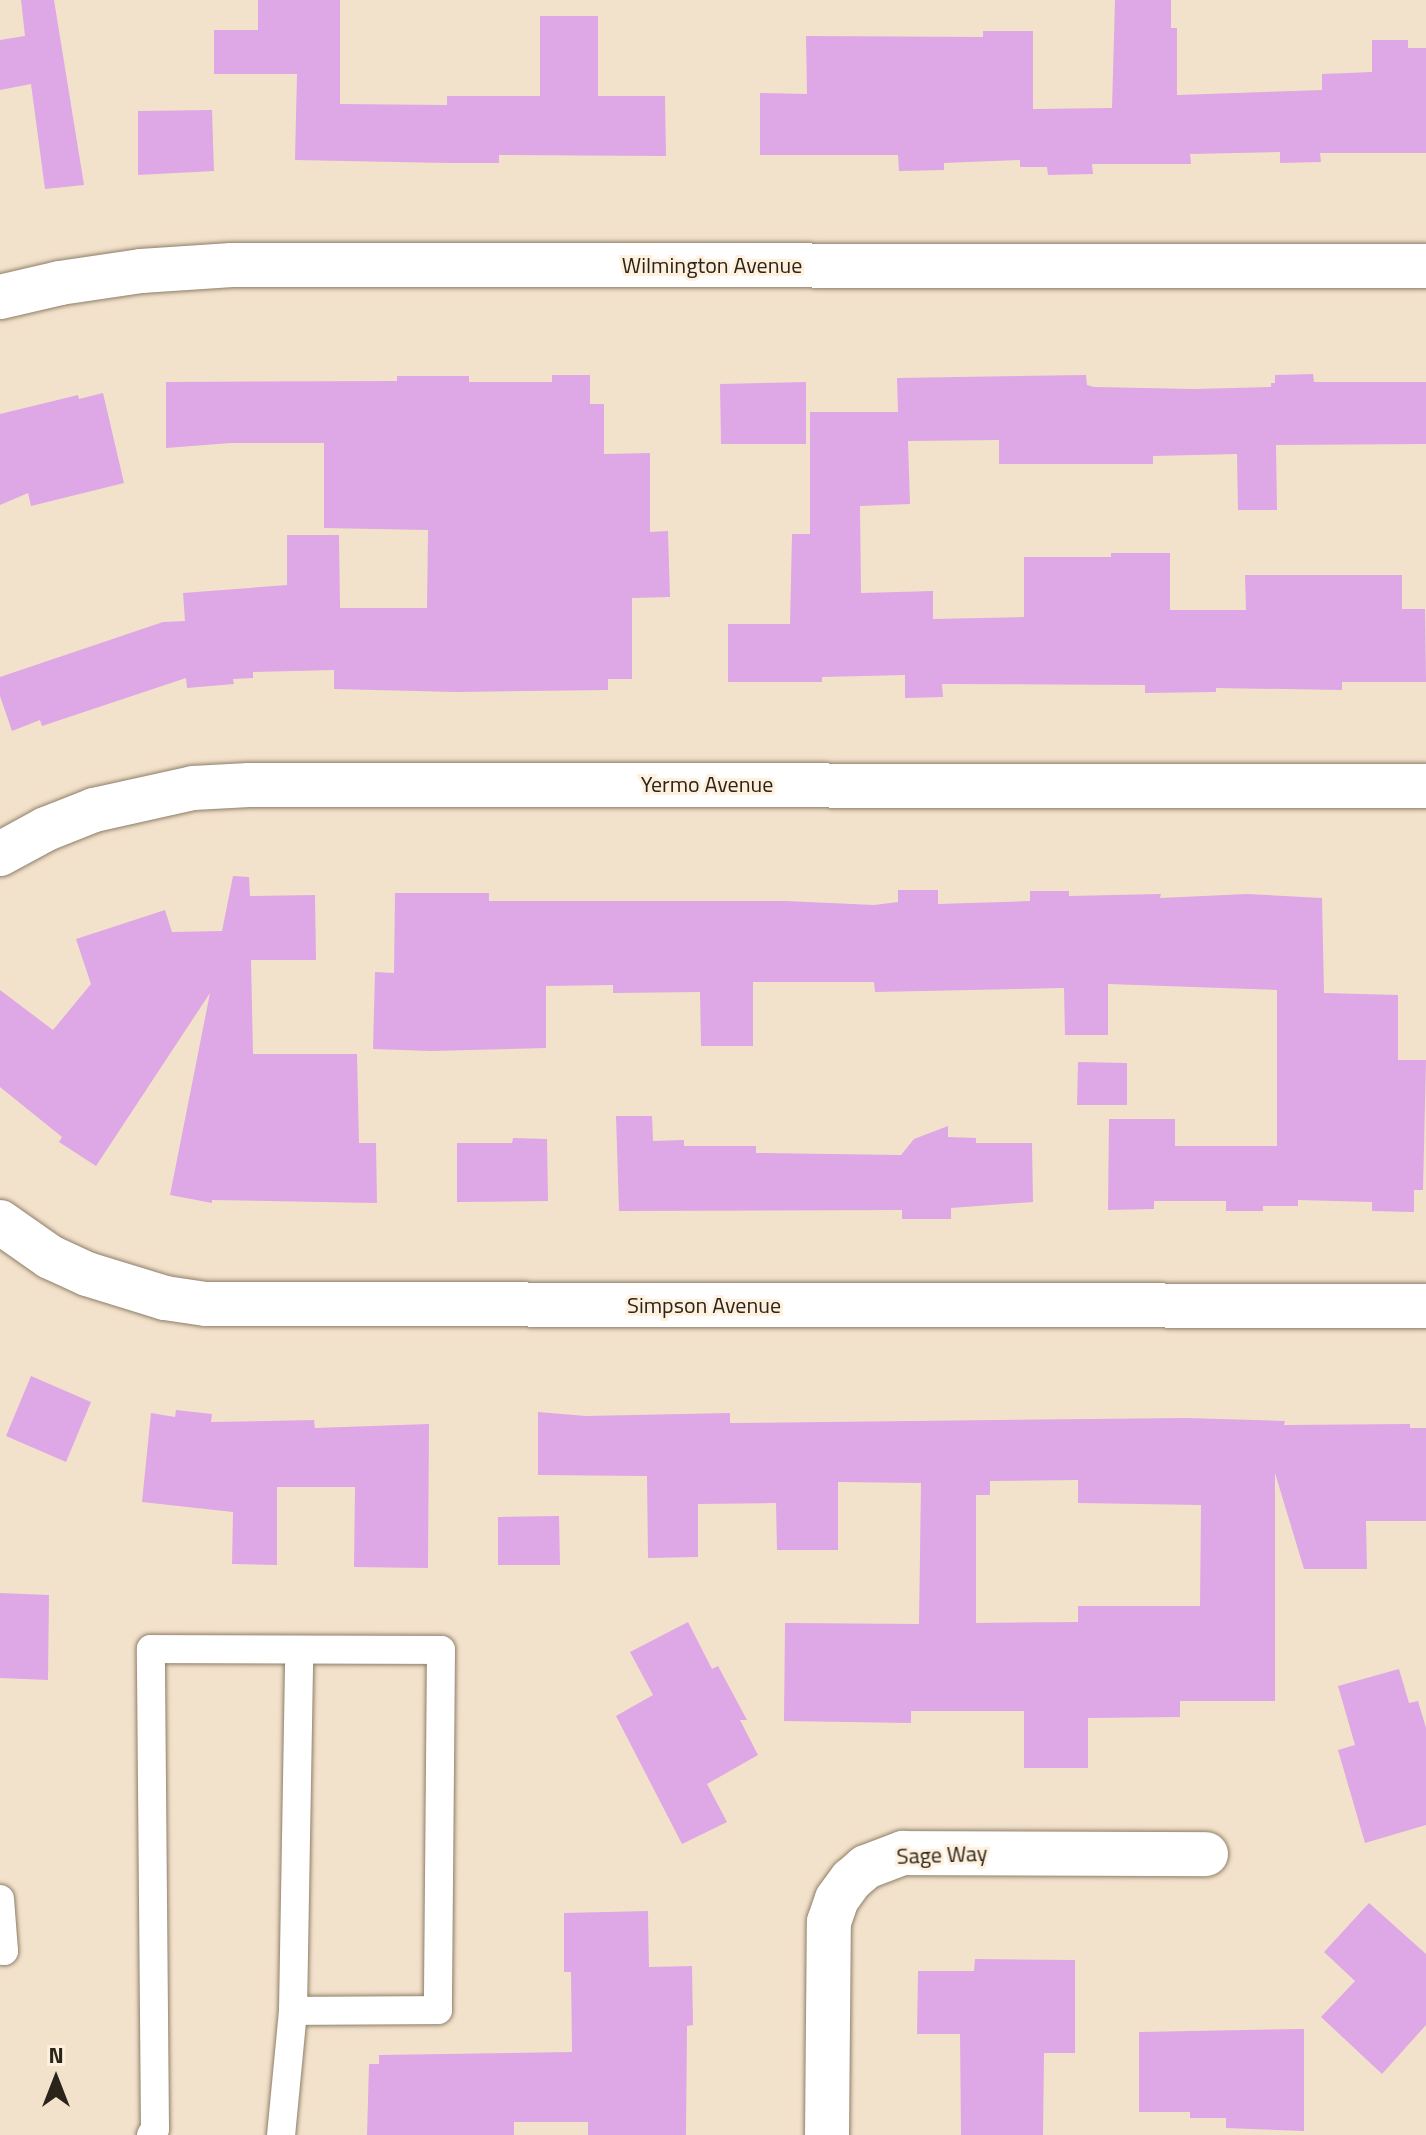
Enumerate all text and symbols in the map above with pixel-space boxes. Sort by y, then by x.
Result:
street label: Wilmington Avenue [622,253,802,279]
street label: Yermo Avenue [641,772,773,798]
street label: Simpson Avenue [627,1293,781,1319]
street label: Sage Way [896,1840,988,1870]
text: N [48,2038,64,2072]
north arrow [16,2039,96,2119]

